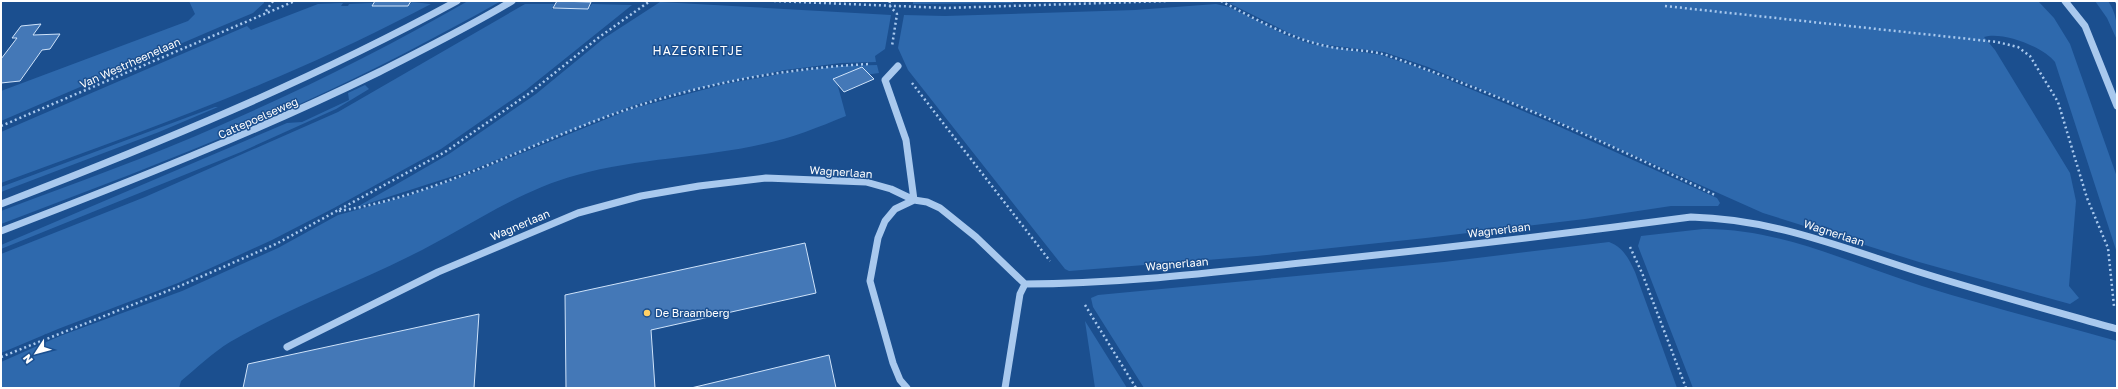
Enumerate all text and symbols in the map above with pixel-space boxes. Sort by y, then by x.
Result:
street label: Van Westrheenelaan [77,34,182,91]
district label: HAZEGRIETJE [653,43,743,58]
street label: Cattepoelseweg [216,94,300,141]
street label: Wagnerlaan [809,163,873,180]
street label: Wagnerlaan [488,206,551,243]
street label: Wagnerlaan [1802,217,1866,248]
street label: Wagnerlaan [1467,219,1531,240]
street label: Wagnerlaan [1145,254,1209,273]
place label: De Braamberg [655,306,730,319]
marker: De Braamberg [642,308,652,318]
north arrow [16,333,56,373]
text: N [20,352,35,366]

